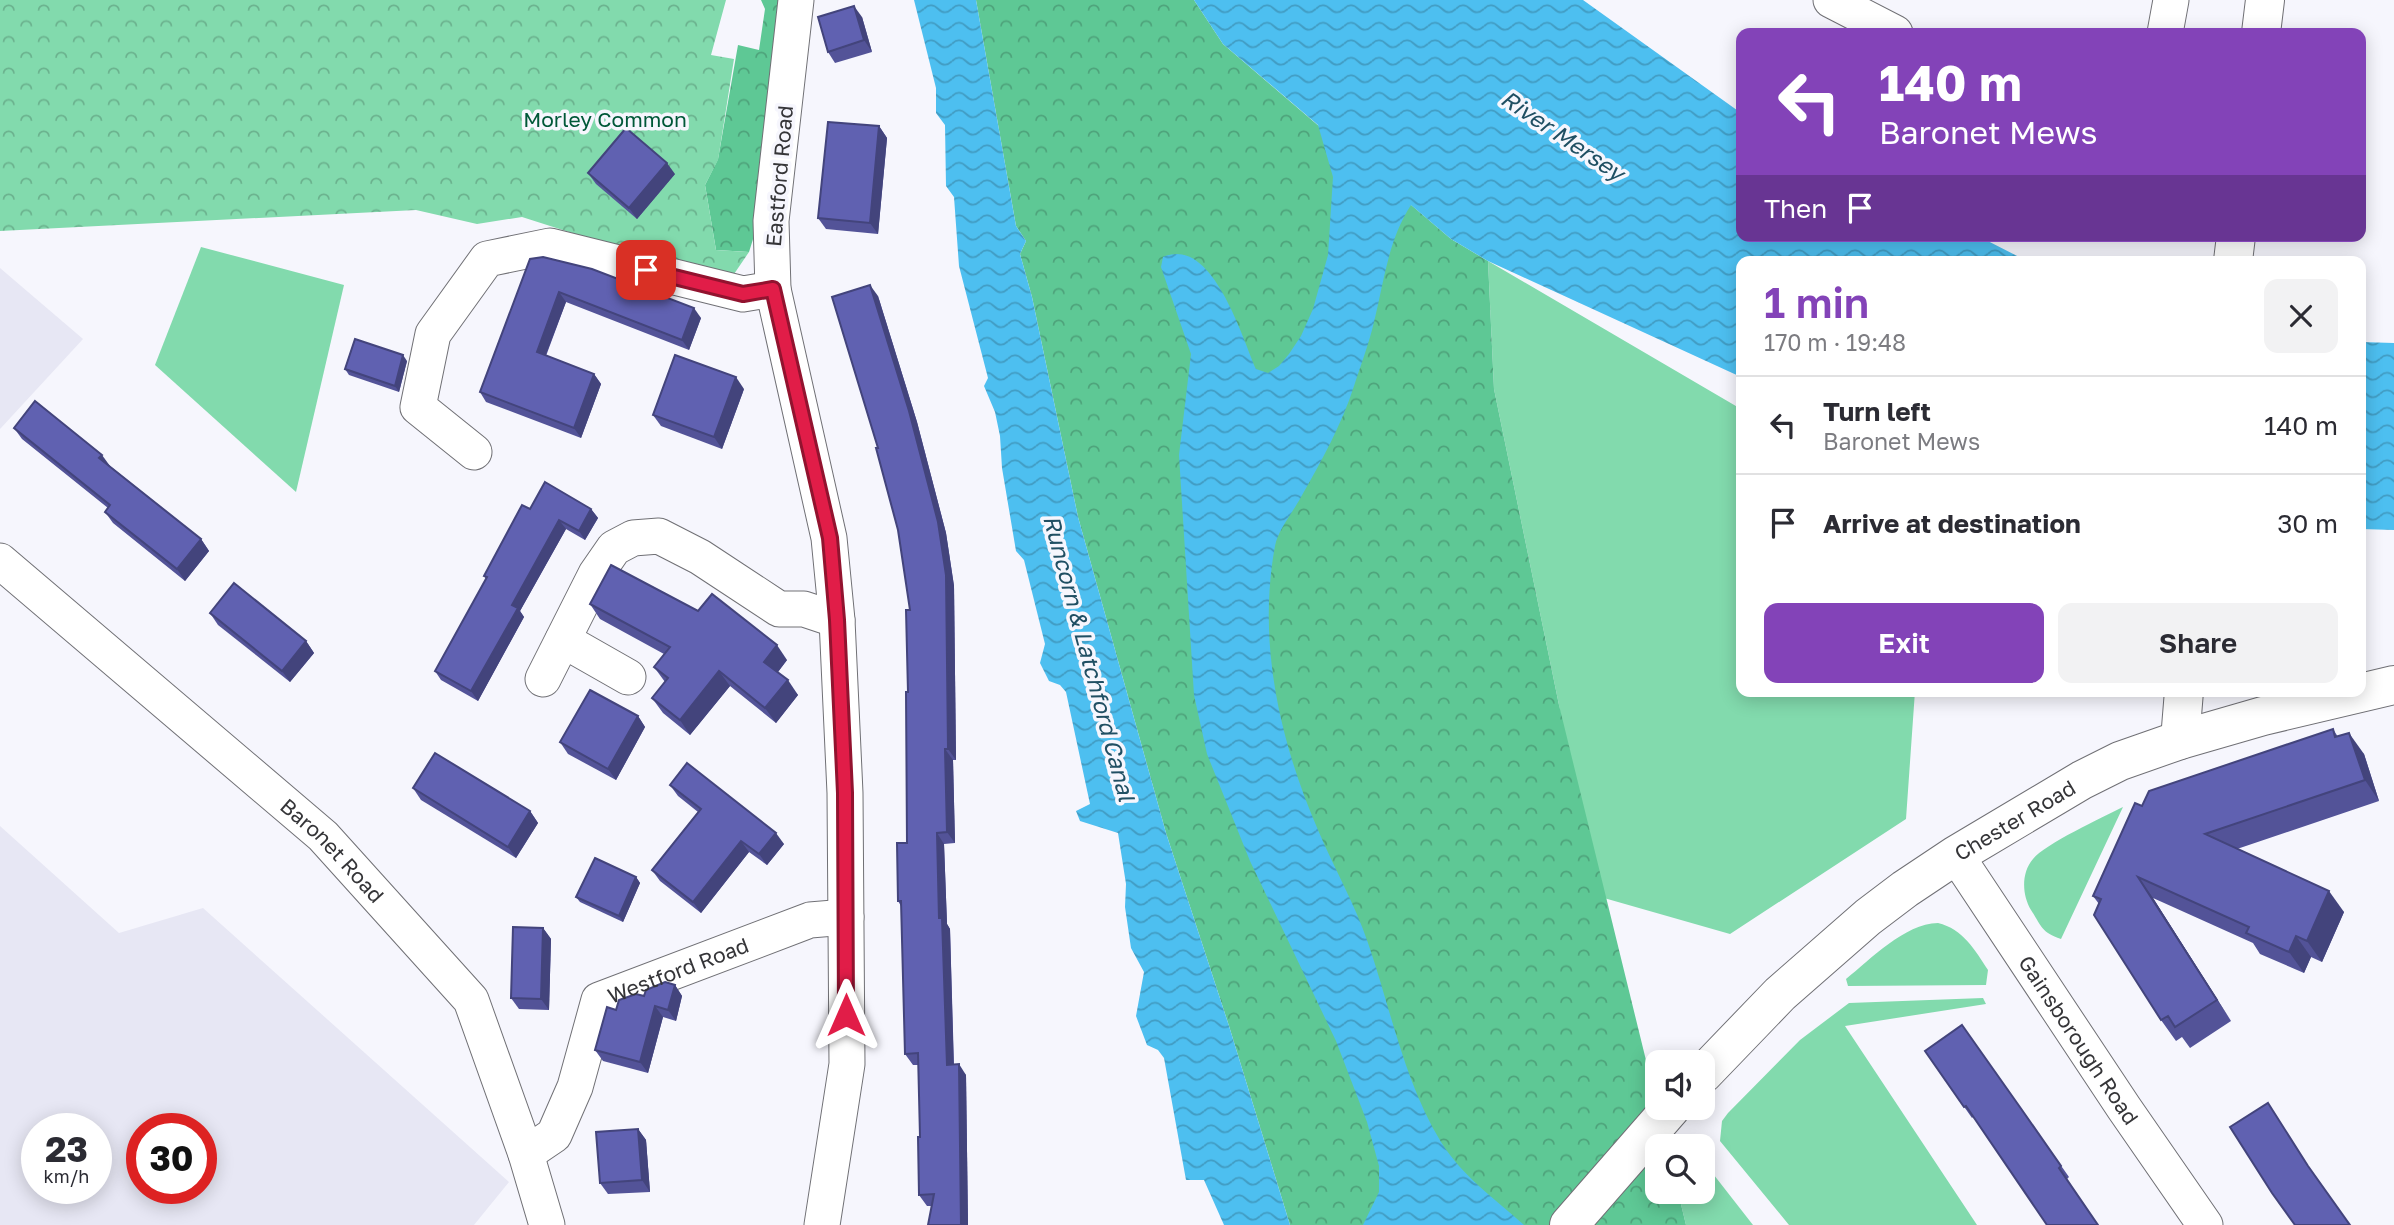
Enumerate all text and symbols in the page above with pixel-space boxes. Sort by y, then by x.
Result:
text: 140 m [1879,53,2022,112]
icon: left [1764,56,1855,147]
water label: River Mersey [1496,84,1632,188]
street label: Eastford Road [760,104,798,248]
park label: Morley Common [523,106,687,132]
text: Baronet Mews [1879,113,2098,151]
icon: arrive [1841,189,1879,227]
text: Then [1764,193,1827,224]
pin [616,240,676,300]
icon: arrive [627,251,665,289]
text: 1 min [1764,277,1869,327]
button: close [2264,279,2338,353]
text: 170 m · 19:48 [1764,328,1906,356]
text: Turn left [1823,396,1931,427]
icon: left [1764,406,1802,444]
text: 140 m [2264,410,2338,441]
text: Baronet Mews [1823,427,1980,455]
icon: arrive [1764,504,1802,542]
text: Arrive at destination [1823,508,2081,539]
text: 30 m [2277,508,2338,539]
water label: Runcorn & Latchford Canal [1038,512,1142,806]
button: Exit [1764,603,2044,683]
button: Share [2058,603,2338,683]
street label: Chester Road [1950,774,2080,866]
street label: Baronet Road [275,793,390,908]
street label: Westford Road [604,932,752,1009]
street label: Gainsborough Road [2013,950,2144,1130]
position arrow [809,978,883,1052]
map controls [1645,1050,1715,1204]
button: sound [1645,1050,1715,1120]
speed limit sign: 30 [126,1113,217,1204]
text: 23 [45,1128,88,1170]
button: search [1645,1134,1715,1204]
text: km/h [44,1165,89,1187]

